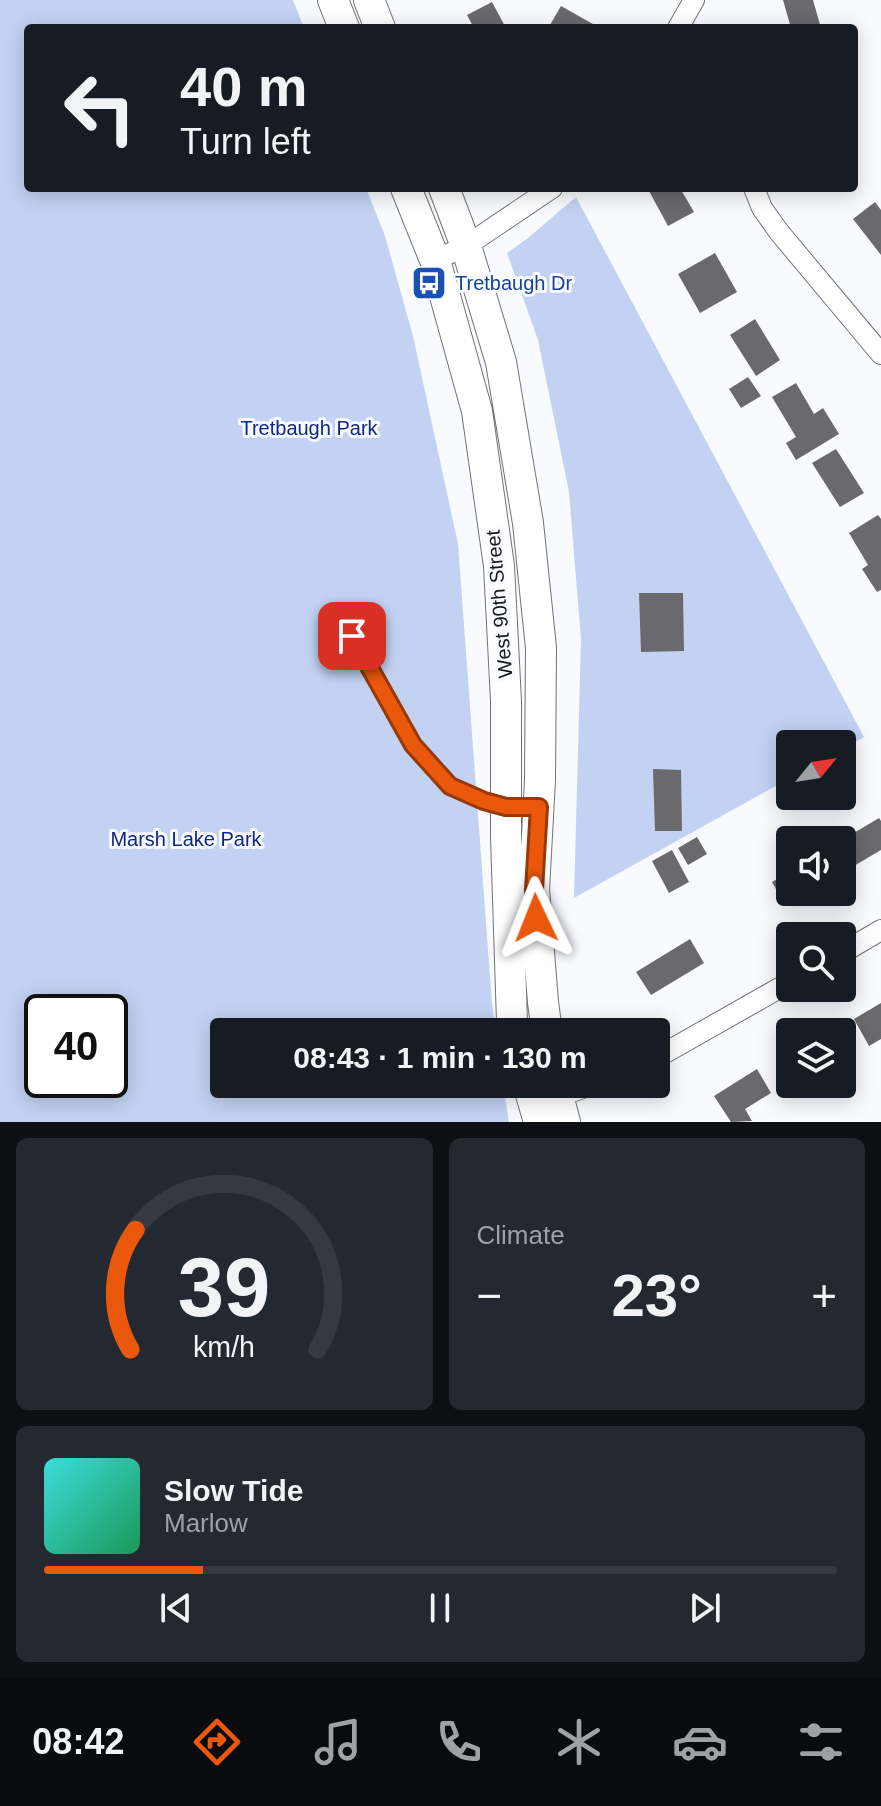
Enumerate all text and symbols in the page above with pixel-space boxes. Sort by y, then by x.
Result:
text: 40 m [180,55,308,118]
icon: left [48,56,152,160]
text: Turn left [180,121,311,162]
bus stop icon: Tretbaugh Dr [410,264,448,302]
place label: Tretbaugh Dr [455,272,572,294]
park label: Tretbaugh Park [240,417,379,439]
street label: West 90th Street [482,529,516,679]
pin [318,602,386,670]
icon: arrive [330,614,374,658]
north arrow [776,730,856,810]
map controls [776,730,856,1098]
button: sound [776,826,856,906]
park label: Marsh Lake Park [110,828,263,850]
position arrow [494,876,578,960]
button: search [776,922,856,1002]
speed limit sign: 40 [24,994,128,1098]
button: layers [776,1018,856,1098]
text: 08:43 · 1 min · 130 m [293,1041,587,1074]
text: Climate [477,1220,565,1250]
text: 39 [178,1241,271,1334]
text: 23° [611,1262,702,1329]
text: − [477,1271,502,1320]
text: + [811,1271,837,1320]
text: km/h [193,1331,255,1363]
text: Slow Tide [164,1474,303,1507]
text: Marlow [164,1508,248,1538]
icon: previous [154,1586,198,1630]
icon: pause [418,1586,462,1630]
icon: next [683,1586,727,1630]
icon: directions [189,1714,245,1770]
icon: music [310,1714,366,1770]
icon: phone [431,1714,487,1770]
icon: climate [551,1714,607,1770]
icon: car [672,1714,728,1770]
icon: filters [793,1714,849,1770]
text: 08:42 [32,1721,124,1762]

